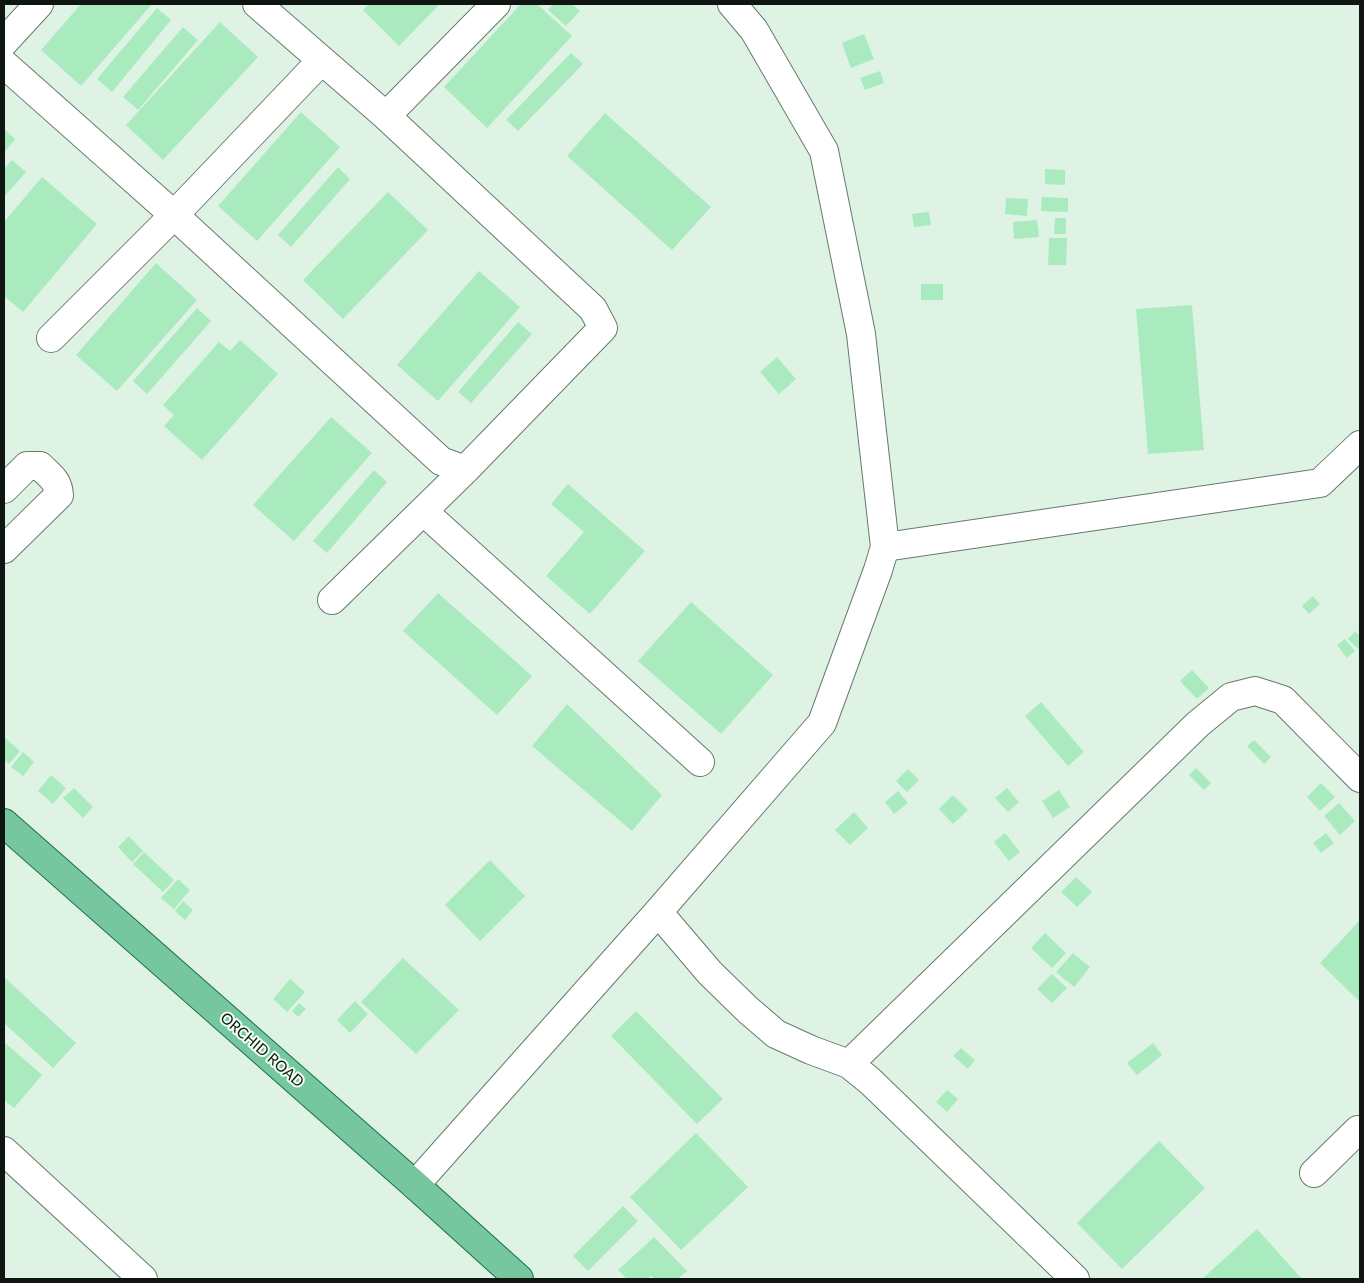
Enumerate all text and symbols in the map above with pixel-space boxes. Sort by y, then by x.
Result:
street label: ORCHID ROAD [217,1009,307,1091]

